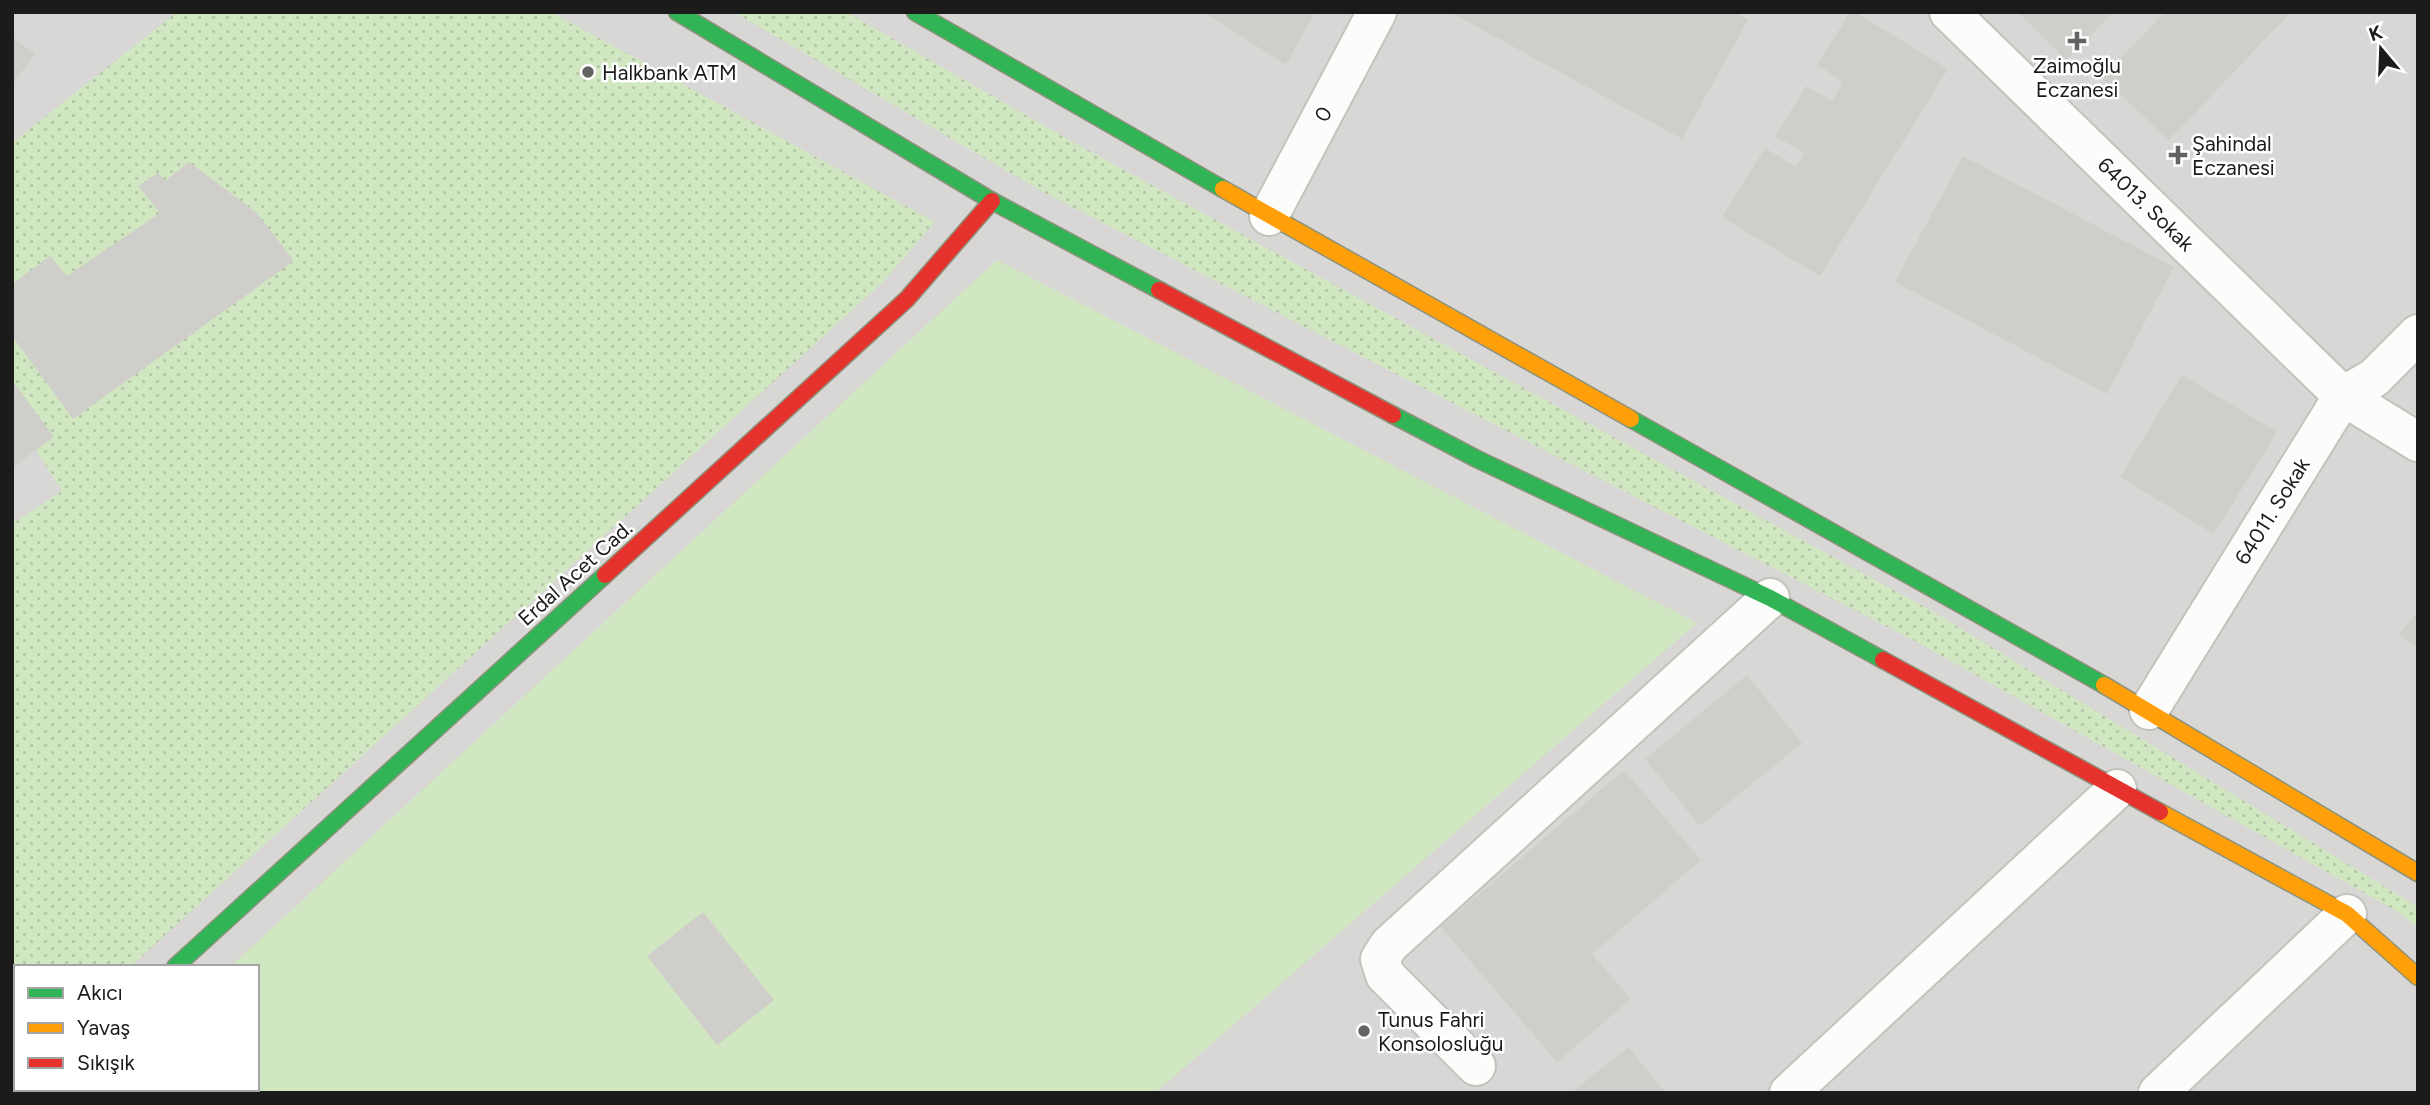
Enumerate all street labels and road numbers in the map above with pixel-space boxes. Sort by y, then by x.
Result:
street label: 0 [1309,102,1337,126]
street label: 64013. Sokak [2093,152,2200,257]
street label: 64011. Sokak [2229,452,2315,569]
street label: Erdal Acet Cad. [513,515,637,631]

